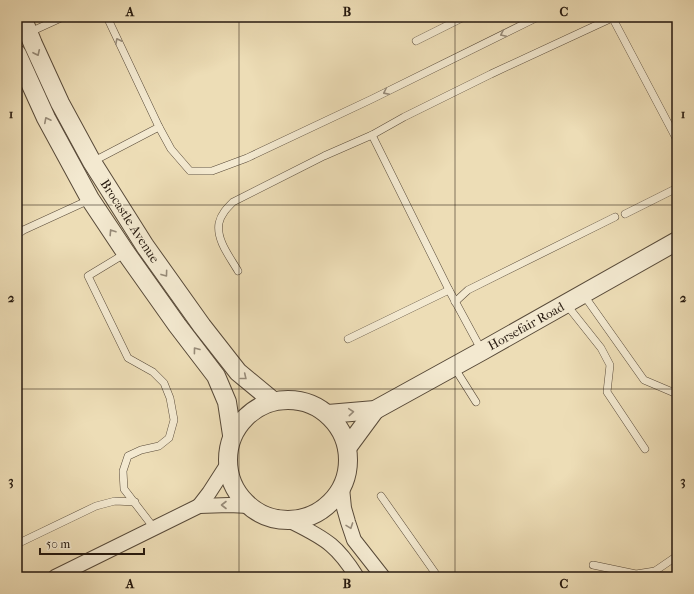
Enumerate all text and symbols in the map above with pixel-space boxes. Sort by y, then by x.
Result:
text: A [125,4,135,19]
text: B [343,4,352,19]
text: C [560,4,569,19]
one-way arrow [499,29,507,37]
one-way arrow [115,37,123,45]
one-way arrow [32,49,40,56]
one-way arrow [383,87,390,95]
text: 1 [9,106,14,121]
text: 1 [681,106,686,121]
one-way arrow [44,117,52,124]
street label: Brocastle Avenue [97,177,163,266]
one-way arrow [110,230,117,237]
one-way arrow [160,270,168,277]
text: 2 [8,290,15,305]
text: 2 [680,290,687,305]
street label: Horsefair Road [485,298,568,353]
one-way arrow [193,347,200,354]
one-way arrow [239,373,246,380]
one-way arrow [348,408,354,417]
text: 3 [8,473,14,489]
text: 3 [680,473,686,489]
one-way arrow [221,501,227,509]
one-way arrow [345,523,353,530]
scale bar [40,530,144,556]
text: 50 m [46,537,70,551]
text: A [125,576,135,591]
text: B [343,576,352,591]
text: C [560,576,569,591]

